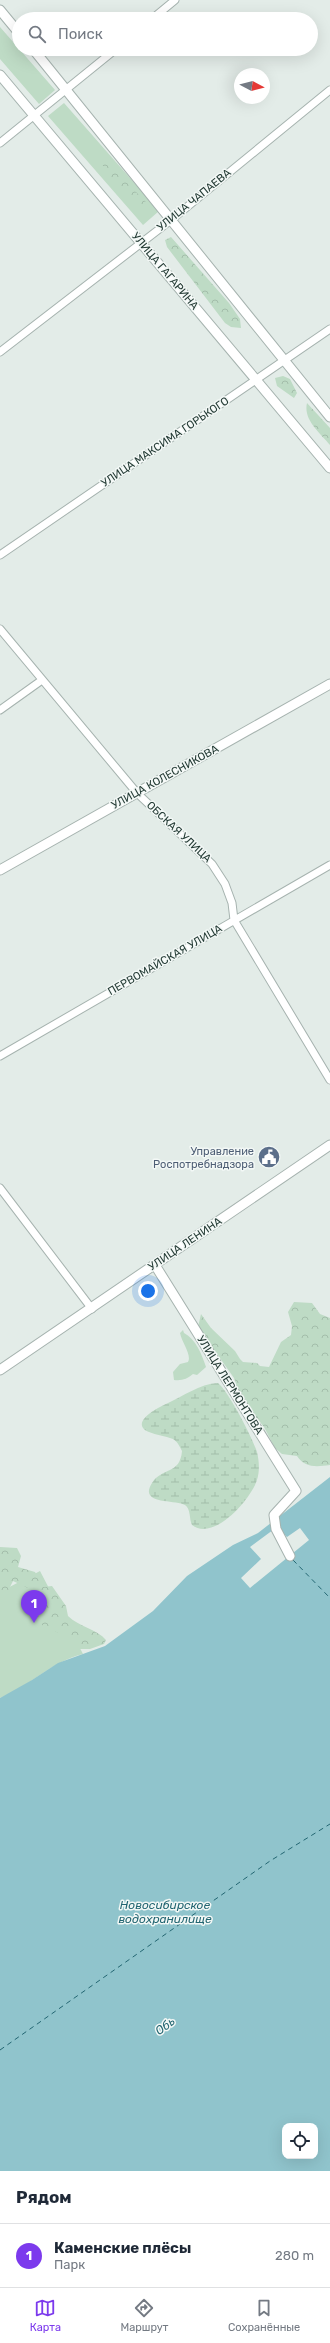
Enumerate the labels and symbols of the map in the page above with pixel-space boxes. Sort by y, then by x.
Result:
north arrow [234,68,270,104]
street label: УЛИЦА ЧАПАЕВА [154,166,234,234]
street label: УЛИЦА ГАГАРИНА [129,230,202,313]
street label: УЛИЦА МАКСИМА ГОРЬКОГО [99,394,231,490]
street label: УЛИЦА КОЛЕСНИКОВА [109,742,221,812]
street label: ОБСКАЯ УЛИЦА [144,799,214,866]
street label: ПЕРВОМАЙСКАЯ УЛИЦА [106,922,225,998]
public building icon: Управление Роспотребнадзора [256,1144,282,1170]
place label: Управление Роспотребнадзора [153,1145,254,1171]
street label: УЛИЦА ЛЕНИНА [146,1214,225,1273]
your location [138,1281,158,1301]
street label: УЛИЦА ЛЕРМОНТОВА [194,1333,266,1437]
pin: 1 [21,1590,47,1623]
water label: Новосибирское водохранилище [118,1898,212,1926]
water label: Обь [152,2014,178,2038]

